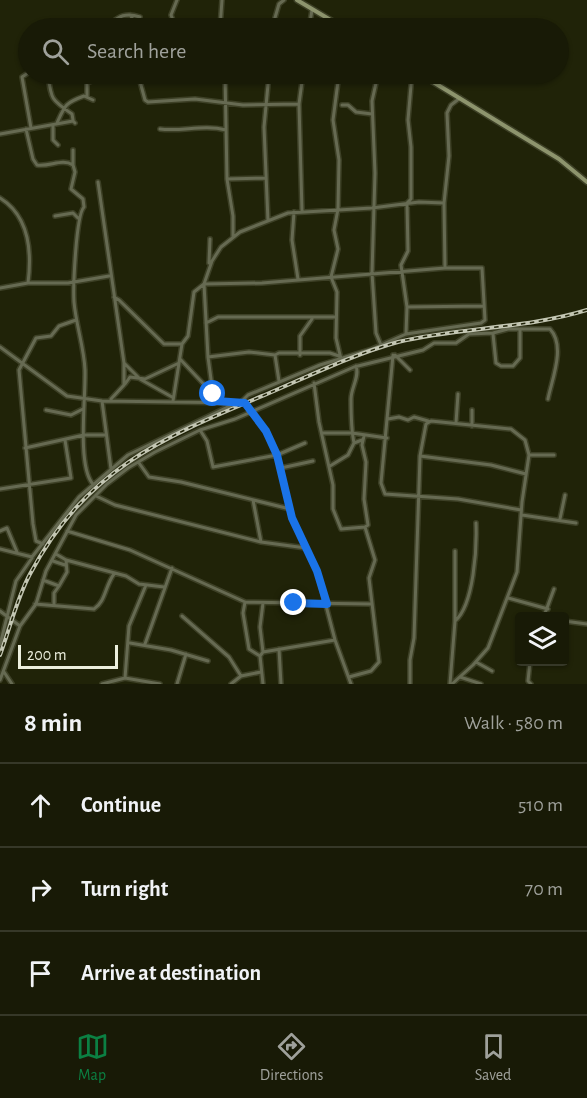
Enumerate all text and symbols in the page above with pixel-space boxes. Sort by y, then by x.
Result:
search box [18,18,569,84]
icon: search [39,35,72,68]
text: Search here [87,40,186,62]
route start [199,380,225,406]
route end [280,589,306,615]
map controls [515,612,569,666]
button: layers [515,612,569,666]
scale bar [18,642,118,670]
text: 200 m [27,647,67,663]
text: 8 min [24,710,82,736]
text: Walk · 580 m [464,713,563,733]
icon: ahead [24,789,57,822]
text: Continue [81,794,161,816]
text: 510 m [518,795,563,815]
icon: right [24,873,57,906]
text: Turn right [81,878,168,900]
text: 70 m [525,879,563,899]
icon: arrive [24,957,57,990]
text: Arrive at destination [81,962,261,984]
tab: Map [76,1030,109,1085]
tab: Directions [260,1030,324,1085]
tab: Saved [475,1030,511,1085]

